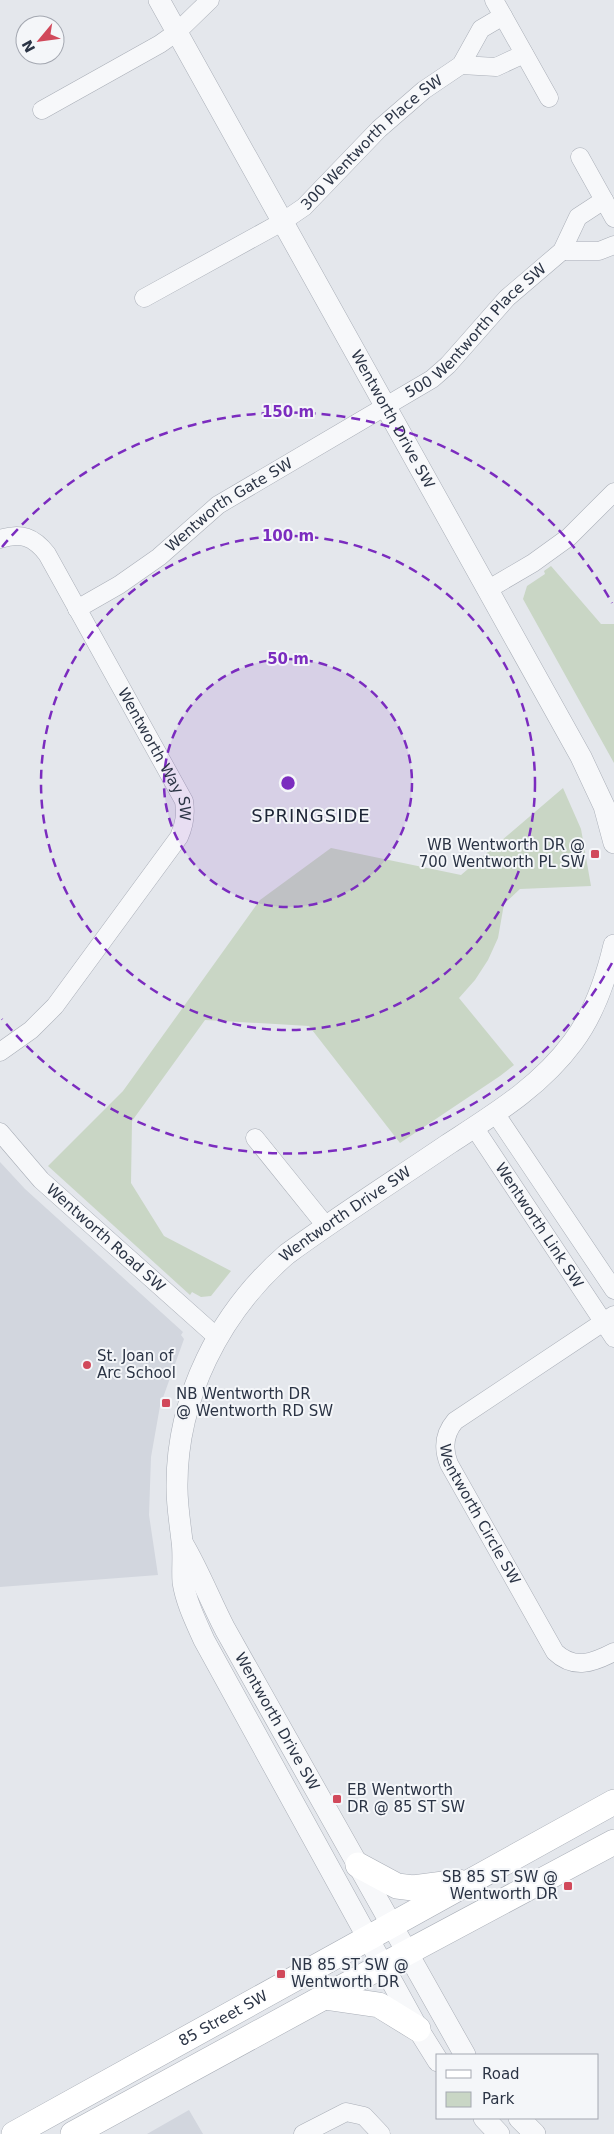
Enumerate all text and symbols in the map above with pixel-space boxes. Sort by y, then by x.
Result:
north arrow [15,15,65,65]
text: N [19,37,38,55]
street label: 300 Wentworth Place SW [297,71,446,214]
street label: 500 Wentworth Place SW [402,259,550,402]
street label: Wentworth Drive SW [347,347,439,492]
text: 150 m [262,403,314,421]
street label: Wentworth Gate SW [162,454,296,556]
text: 100 m [262,527,314,545]
text: 50 m [267,650,309,668]
street label: Wentworth Way SW [114,685,194,821]
centre of rings [279,774,297,792]
district label: SPRINGSIDE [251,805,371,826]
place label: WB Wentworth DR @ 700 Wentworth PL SW [419,836,585,871]
marker: WB Wentworth DR @ 700 Wentworth PL SW [589,848,601,860]
street label: Wentworth Link SW [491,1159,587,1291]
street label: Wentworth Drive SW [276,1163,415,1266]
street label: Wentworth Road SW [43,1180,169,1296]
place label: St. Joan of Arc School [97,1347,176,1382]
marker: St. Joan of Arc School [81,1359,93,1371]
place label: NB Wentworth DR @ Wentworth RD SW [176,1385,333,1420]
marker: NB Wentworth DR @ Wentworth RD SW [160,1397,172,1409]
street label: Wentworth Circle SW [436,1443,524,1588]
street label: Wentworth Drive SW [231,1649,323,1794]
place label: EB Wentworth DR @ 85 ST SW [347,1781,465,1816]
marker: EB Wentworth DR @ 85 ST SW [331,1793,343,1805]
place label: SB 85 ST SW @ Wentworth DR [442,1868,558,1903]
marker: SB 85 ST SW @ Wentworth DR [562,1880,574,1892]
place label: NB 85 ST SW @ Wentworth DR [291,1956,409,1991]
marker: NB 85 ST SW @ Wentworth DR [275,1968,287,1980]
street label: 85 Street SW [176,1986,271,2050]
legend [436,2054,599,2119]
text: Road [482,2065,520,2083]
text: Park [482,2090,515,2108]

